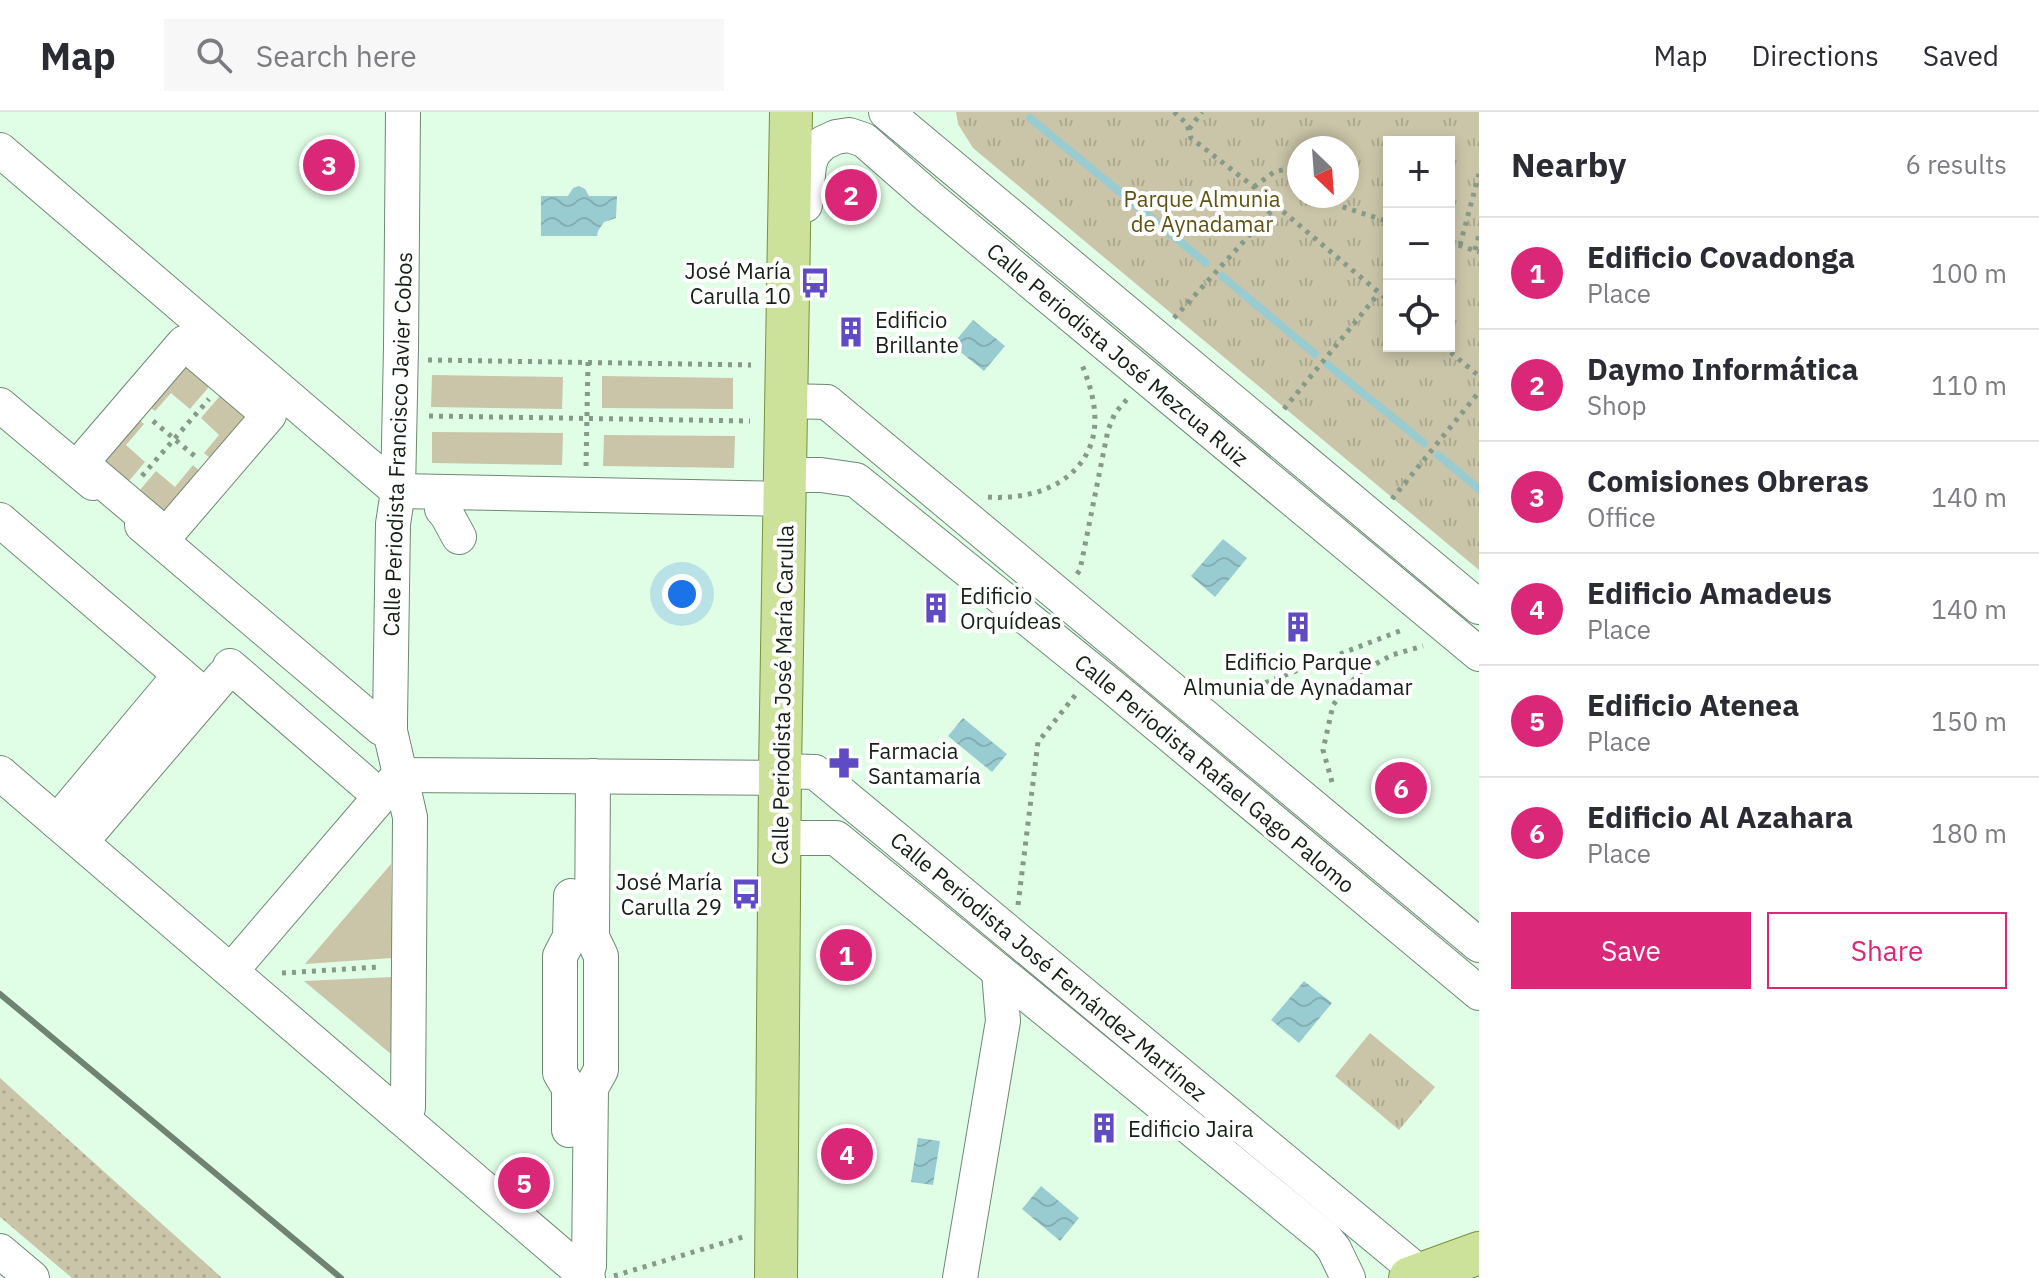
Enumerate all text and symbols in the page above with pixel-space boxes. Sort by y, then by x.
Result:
search box [164,19,724,91]
text: Map [40,31,116,80]
icon: search [192,33,236,77]
text: Search here [256,36,417,75]
text: Map [1653,37,1707,74]
text: Directions [1751,37,1879,74]
text: Saved [1923,37,1999,74]
pin: 3 [303,135,355,195]
north arrow [1287,136,1359,208]
map controls [1383,136,1455,352]
button: + [1383,136,1455,208]
text: Nearby [1511,142,1626,186]
text: 6 results [1905,147,2007,181]
pin: 2 [825,165,877,225]
park label: Parque Almunia de Aynadamar [1124,184,1281,238]
button: − [1383,208,1455,280]
street label: Calle Periodista José Mezcua Ruiz [981,236,1255,472]
text: Edificio Covadonga [1587,237,1855,276]
street label: Calle Periodista Francisco Javier Cobos [376,251,418,637]
place label: José María Carulla 10 [685,256,791,310]
text: 1 [1529,256,1545,290]
text: 100 m [1931,256,2007,290]
bus stop icon: José María Carulla 10 [798,266,832,300]
text: Place [1587,276,1651,310]
button: locate [1383,280,1455,352]
place label: Edificio Brillante [875,305,959,359]
building icon: Edificio Brillante [834,315,868,349]
text: Daymo Informática [1587,349,1859,388]
text: 2 [1529,368,1545,402]
text: 110 m [1931,368,2007,402]
text: Shop [1587,388,1647,422]
text: Comisiones Obreras [1587,461,1869,500]
text: 3 [1529,480,1545,514]
text: 140 m [1931,480,2007,514]
text: Office [1587,500,1656,534]
street label: Calle Periodista José María Carulla [765,524,799,865]
text: Edificio Amadeus [1587,573,1832,612]
your location [662,574,702,614]
place label: Edificio Orquídeas [960,581,1062,635]
building icon: Edificio Orquídeas [919,591,953,625]
text: 4 [1529,592,1545,626]
text: 140 m [1931,592,2007,626]
building icon: Edificio Parque Almunia de Aynadamar [1281,610,1315,644]
text: Place [1587,612,1651,646]
street label: Calle Periodista Rafael Gago Palomo [1069,647,1361,899]
place label: Edificio Parque Almunia de Aynadamar [1183,647,1413,701]
text: Edificio Atenea [1587,685,1799,724]
text: 5 [1529,704,1545,738]
text: 150 m [1931,704,2007,738]
text: Place [1587,724,1651,758]
place label: Farmacia Santamaría [868,736,981,790]
pharmacy icon: Farmacia Santamaría [827,746,861,780]
pin: 6 [1375,758,1427,818]
text: Edificio Al Azahara [1587,797,1853,836]
text: 6 [1529,816,1545,850]
text: 180 m [1931,816,2007,850]
street label: Calle Periodista José Fernández Martínez [885,825,1213,1107]
text: Place [1587,836,1651,870]
place label: José María Carulla 29 [616,867,722,921]
bus stop icon: José María Carulla 29 [729,877,763,911]
button: Save [1511,912,1751,989]
button: Share [1767,912,2007,989]
pin: 1 [820,925,872,985]
building icon: Edificio Jaira [1087,1111,1121,1145]
place label: Edificio Jaira [1128,1114,1254,1143]
pin: 4 [821,1124,873,1184]
pin: 5 [498,1153,550,1213]

